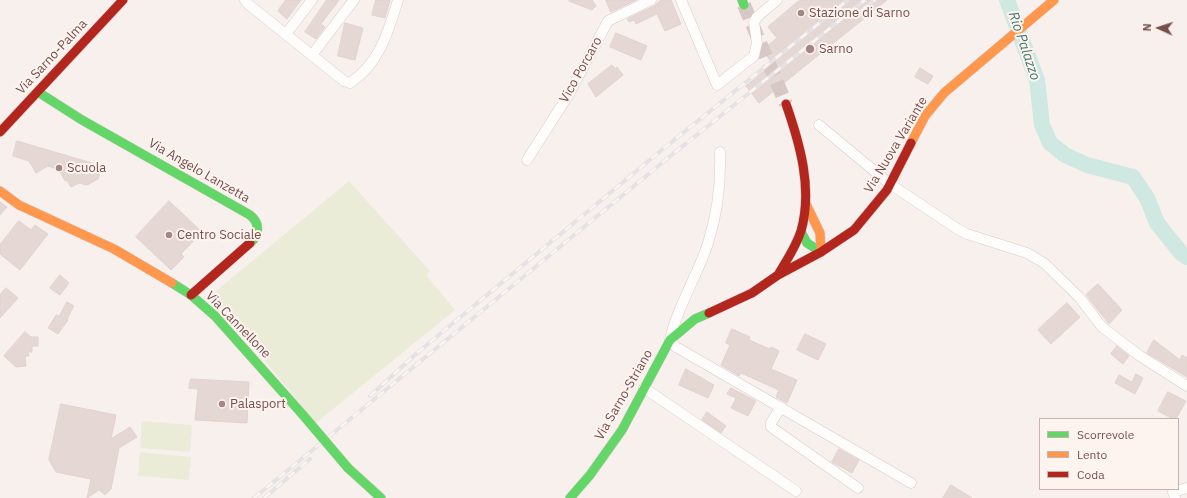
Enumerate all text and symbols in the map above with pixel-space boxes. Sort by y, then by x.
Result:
place label: Stazione di Sarno [809,5,910,21]
marker: Stazione di Sarno [796,8,806,18]
north arrow [1139,8,1179,48]
water label: Rio Palazzo [1004,9,1044,83]
street label: Via Sarno-Palma [13,16,91,98]
text: N [1140,23,1154,32]
street label: Vico Porcaro [556,34,606,106]
place label: Sarno [819,41,853,57]
marker: Sarno [804,43,816,55]
street label: Via Nuova Variante [861,94,931,196]
street label: Via Angelo Lanzetta [146,136,252,206]
place label: Scuola [67,160,106,176]
marker: Scuola [54,163,64,173]
place label: Centro Sociale [177,227,261,243]
marker: Centro Sociale [164,230,174,240]
street label: Via Cannellone [202,288,274,362]
street label: Via Sarno-Striano [592,347,656,443]
place label: Palasport [230,396,286,412]
marker: Palasport [217,399,227,409]
legend [1039,418,1179,490]
text: Scorrevole [1077,427,1134,442]
text: Lento [1077,447,1107,462]
text: Coda [1077,467,1105,482]

